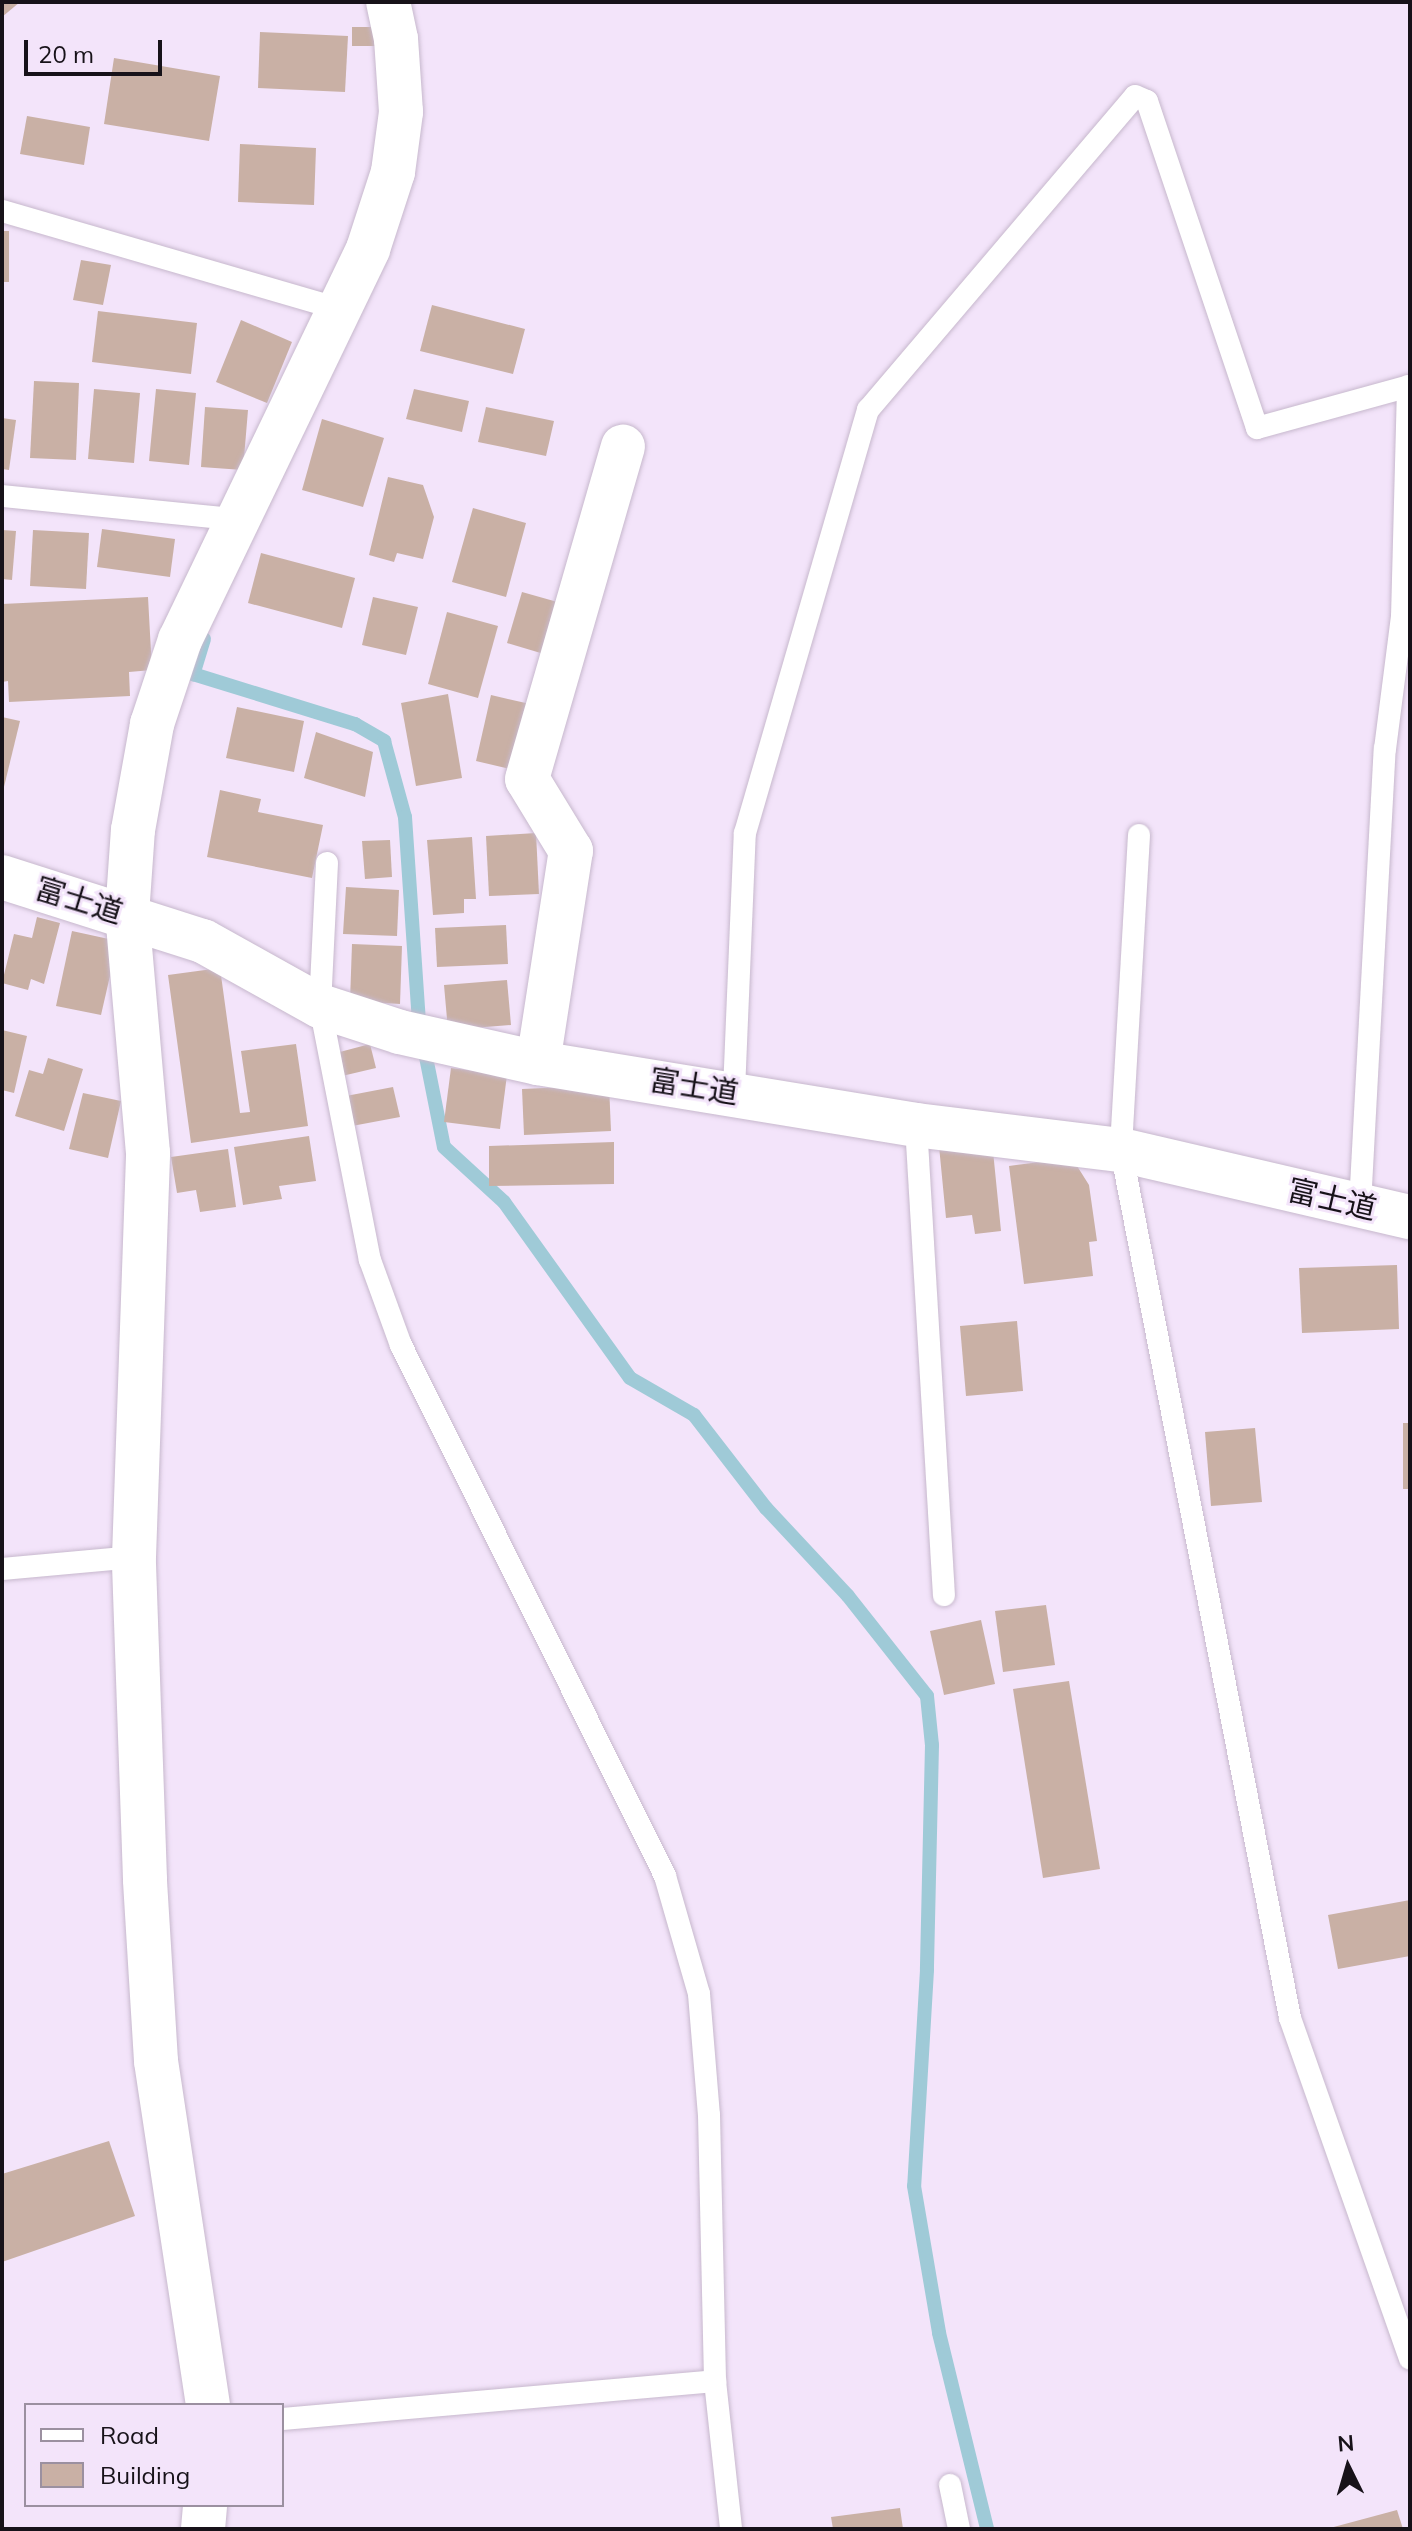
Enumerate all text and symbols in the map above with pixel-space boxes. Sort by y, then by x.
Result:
scale bar [28,24,166,74]
text: 20 m [38,39,94,69]
street label: 富士道 [31,870,127,930]
street label: 富士道 [647,1061,741,1111]
street label: 富士道 [1284,1171,1380,1227]
legend [24,2403,284,2507]
text: Road [100,2420,159,2450]
north arrow [1308,2427,1388,2507]
text: N [1336,2428,1355,2458]
text: Building [100,2460,190,2490]

